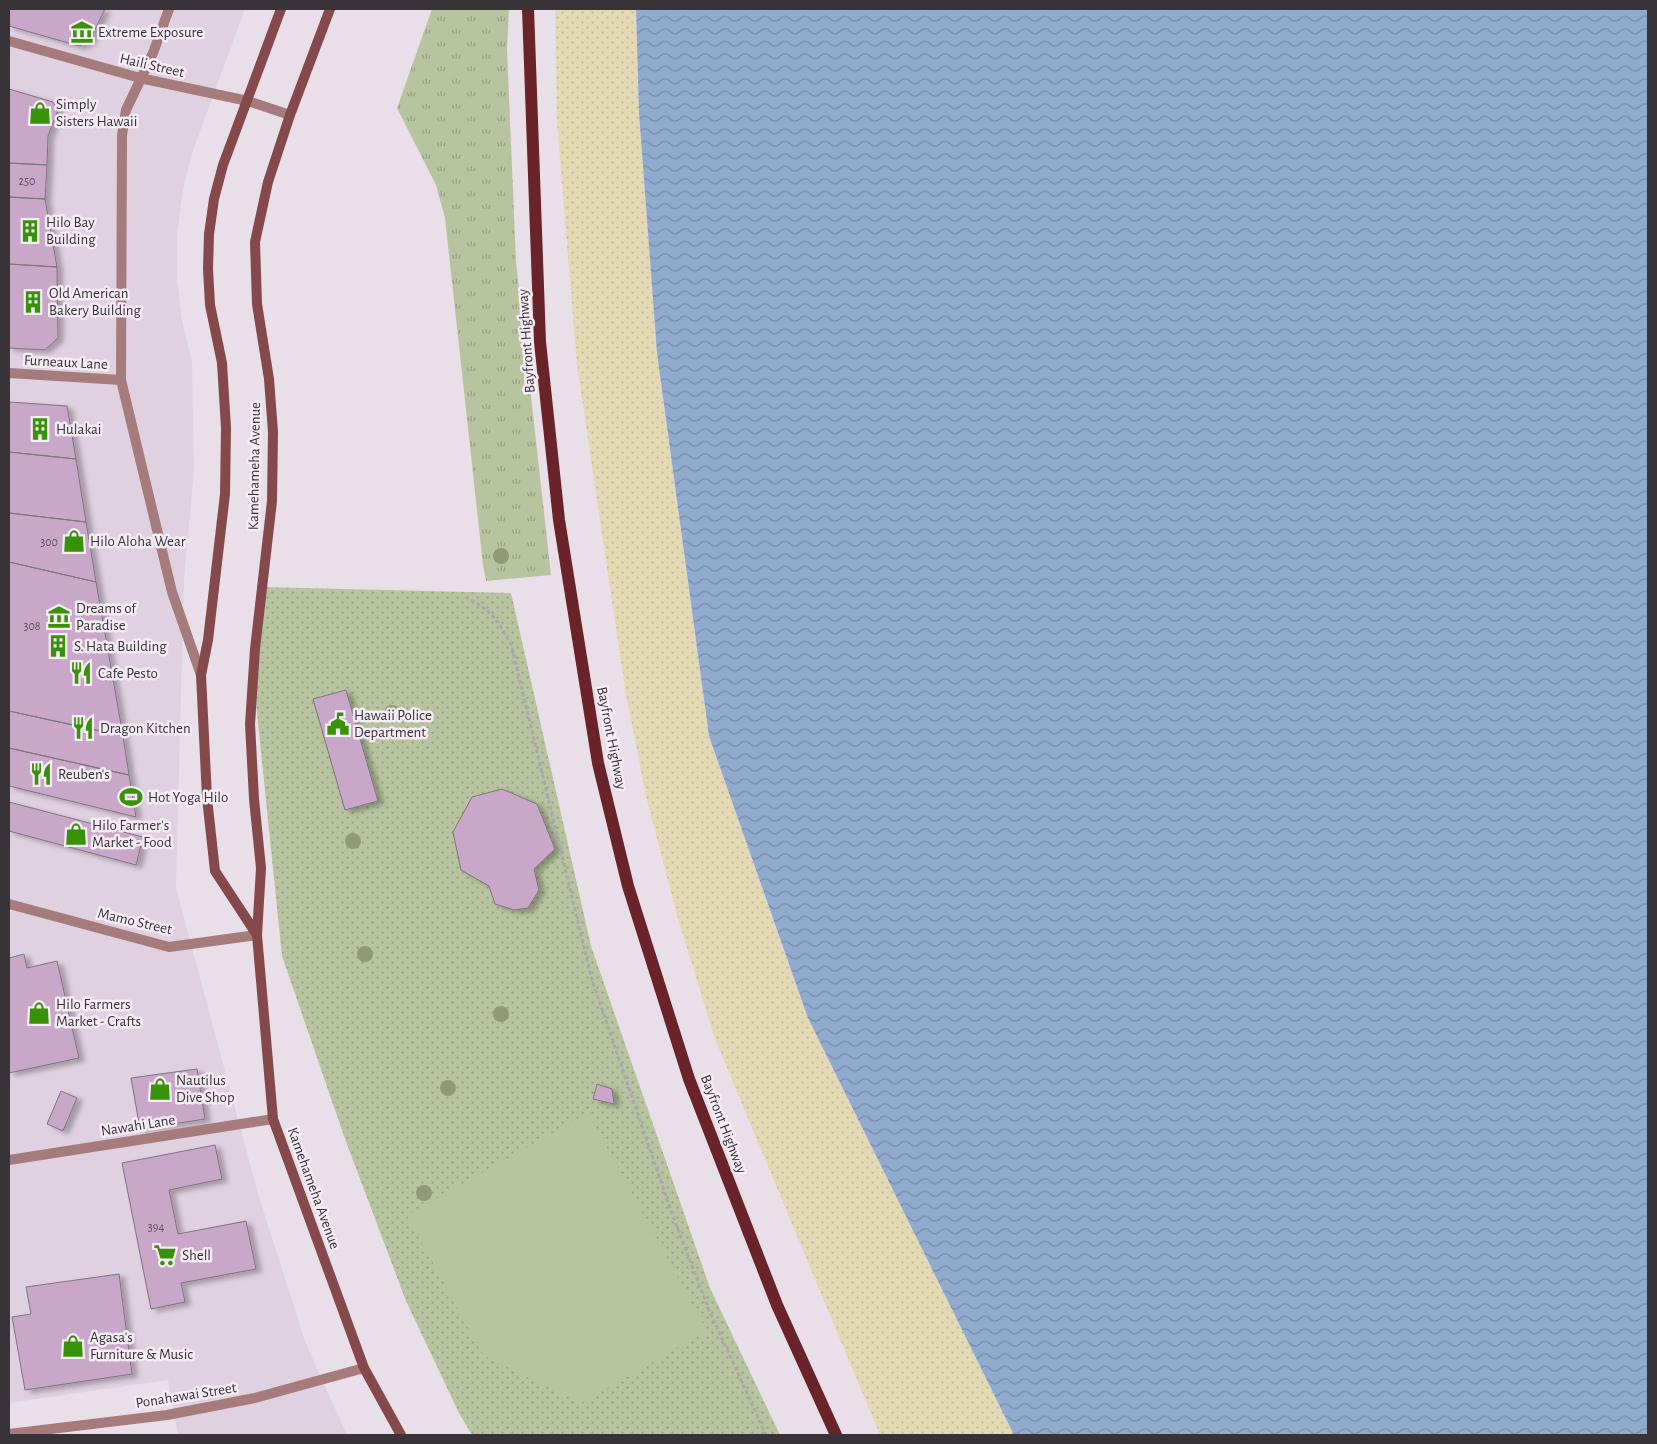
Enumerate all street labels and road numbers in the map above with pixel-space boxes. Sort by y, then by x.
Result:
street label: Haili Street [118,51,186,80]
street label: Bayfront Highway [515,288,538,394]
street label: Furneaux Lane [24,353,108,372]
street label: Kamehameha Avenue [246,402,263,530]
street label: Bayfront Highway [594,685,629,791]
street label: Mamo Street [96,906,174,937]
street label: Bayfront Highway [698,1073,749,1176]
street label: Nawahi Lane [100,1112,176,1139]
street label: Kamehameha Avenue [285,1125,343,1251]
street label: Ponahawai Street [135,1380,238,1411]

